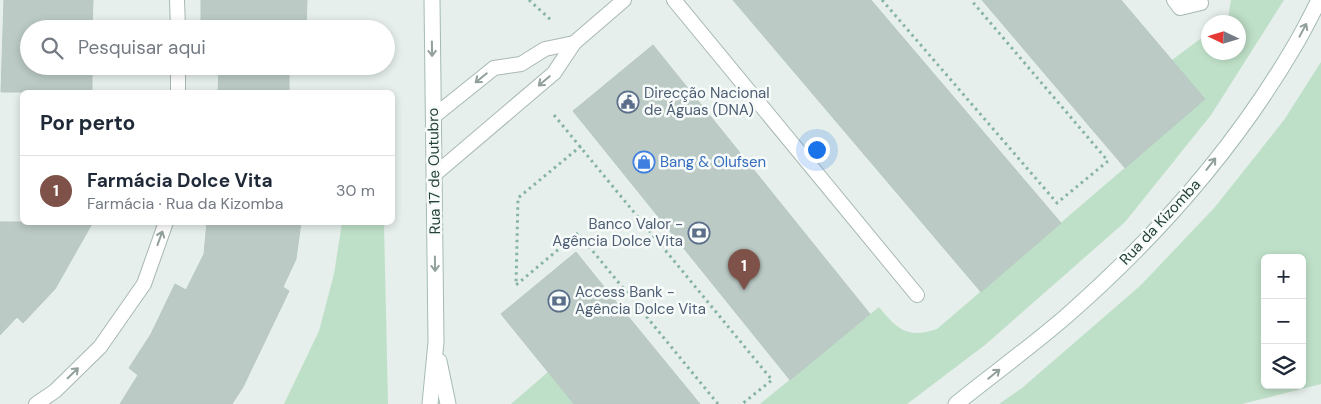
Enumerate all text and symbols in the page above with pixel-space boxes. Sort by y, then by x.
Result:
north arrow [1201,15,1246,60]
search box [20,20,395,75]
one-way arrow [1298,23,1308,38]
icon: search [38,34,66,62]
text: Pesquisar aqui [78,35,206,60]
one-way arrow [427,40,437,56]
one-way arrow [475,72,488,83]
one-way arrow [538,75,551,87]
place label: Direcção Nacional de Águas (DNA) [644,83,770,120]
public building icon: Direcção Nacional de Águas (DNA) [616,90,640,114]
street label: Rua 17 de Outubro [423,107,445,234]
text: Por perto [40,109,135,137]
your location [804,137,830,163]
shop icon: Bang & Olufsen [632,150,656,174]
place label: Bang & Olufsen [660,152,766,172]
one-way arrow [1206,158,1217,171]
text: Farmácia Dolce Vita [87,168,273,193]
street label: Rua da Kizomba [1115,175,1205,269]
text: 1 [53,180,59,201]
text: 30 m [336,180,375,201]
text: Farmácia · Rua da Kizomba [87,193,284,214]
place label: Banco Valor - Agência Dolce Vita [552,214,683,251]
bank icon: Banco Valor - Agência Dolce Vita [687,221,711,245]
one-way arrow [156,231,165,247]
pin: 1 [728,249,760,290]
map controls [1261,254,1306,389]
button: + [1261,254,1306,299]
one-way arrow [430,255,440,271]
place label: Access Bank - Agência Dolce Vita [575,282,706,319]
bank icon: Access Bank - Agência Dolce Vita [547,289,571,313]
button: − [1261,299,1306,344]
button: layers [1261,344,1306,389]
one-way arrow [67,367,80,379]
one-way arrow [987,368,1000,379]

